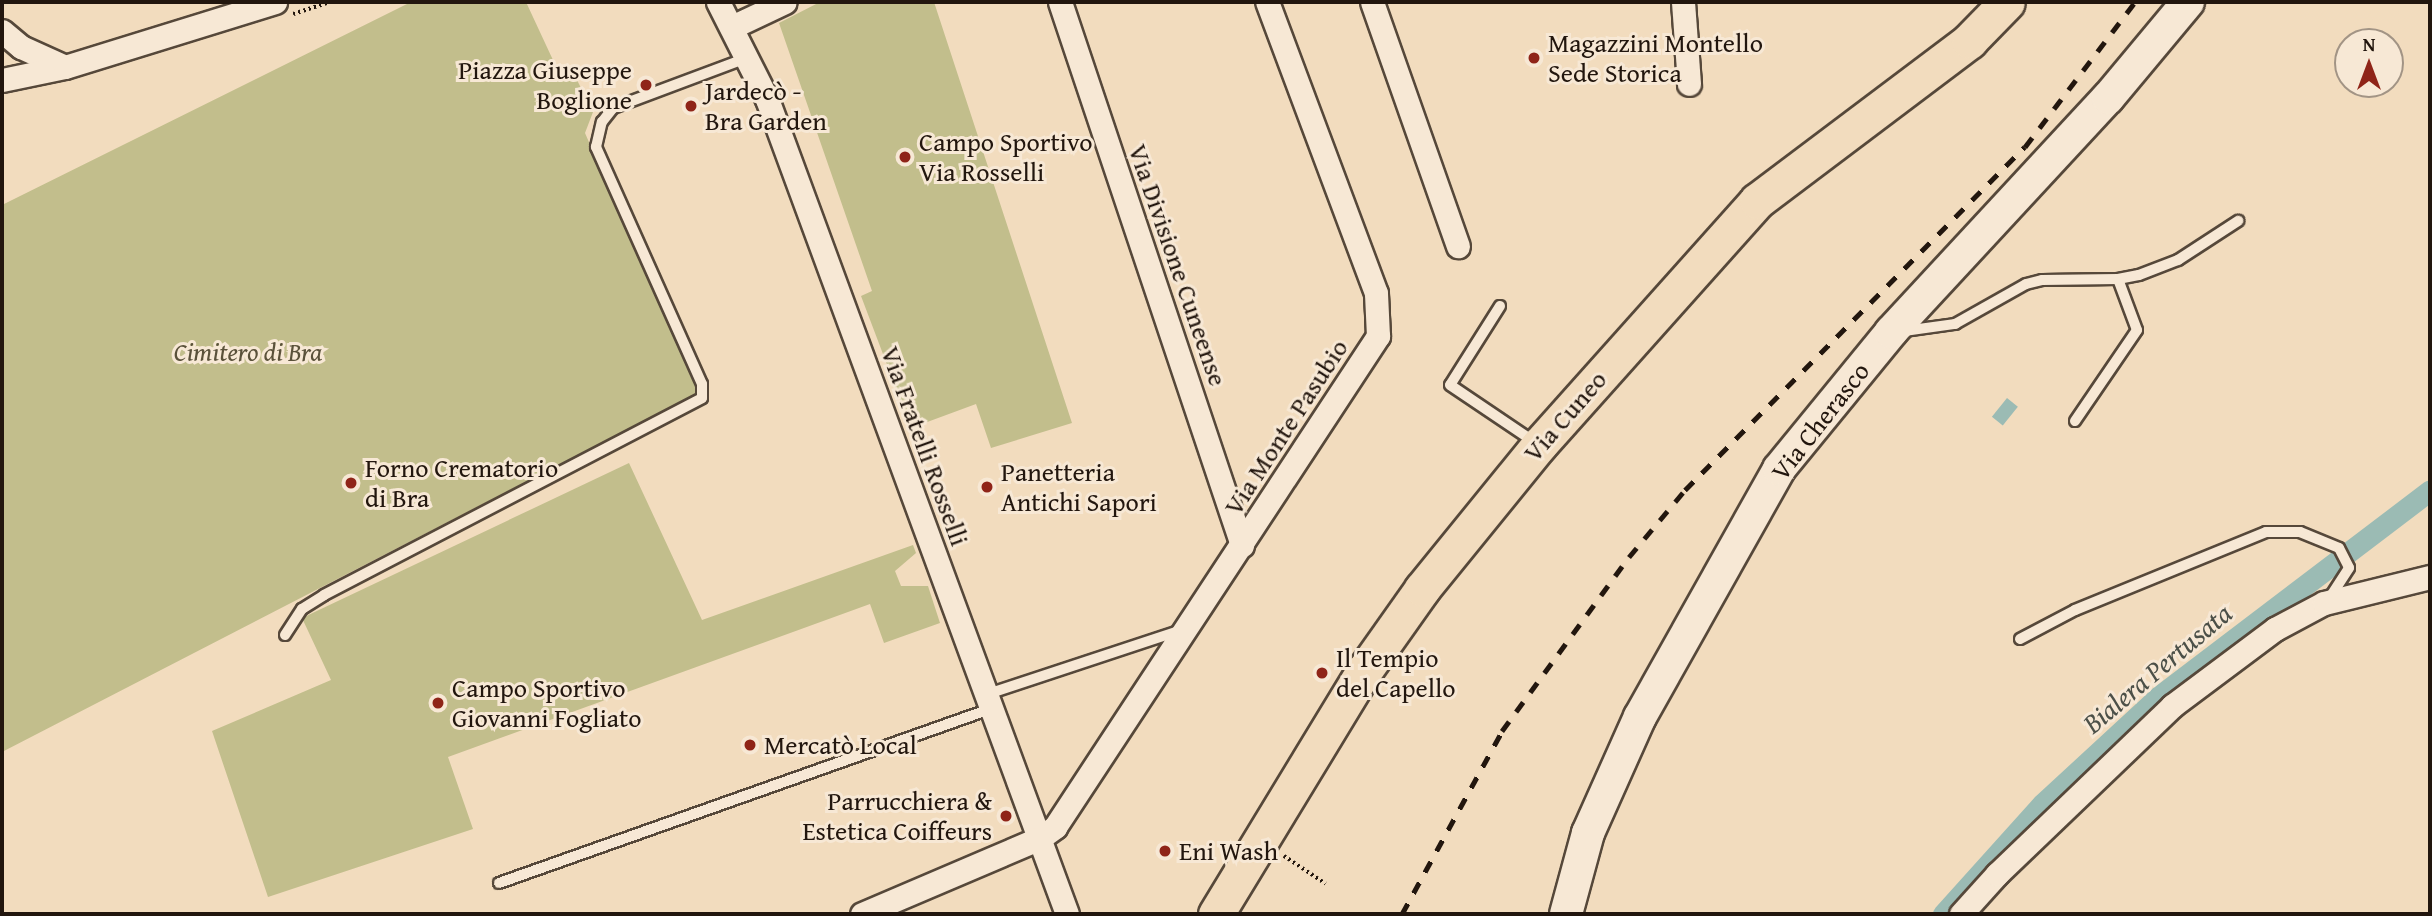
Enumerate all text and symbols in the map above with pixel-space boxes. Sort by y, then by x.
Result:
place label: Magazzini Montello Sede Storica [1548,27,1763,88]
north arrow [2334,28,2404,98]
text: N [2363,30,2375,58]
marker: Magazzini Montello Sede Storica [1526,50,1542,66]
place label: Piazza Giuseppe Boglione [458,54,632,116]
place label: Jardecò - Bra Garden [705,75,827,136]
marker: Piazza Giuseppe Boglione [638,77,654,93]
marker: Jardecò - Bra Garden [683,98,699,114]
place label: Campo Sportivo Via Rosselli [919,126,1093,188]
street label: Via Divisione Cuneense [1122,140,1234,390]
marker: Campo Sportivo Via Rosselli [897,149,913,165]
street label: Via Monte Pasubio [1218,333,1354,521]
park label: Cimitero di Bra [174,336,322,368]
street label: Via Fratelli Rosselli [874,342,976,550]
street label: Via Cherasco [1764,356,1876,486]
street label: Via Cuneo [1517,364,1613,468]
place label: Forno Crematorio di Bra [365,452,558,514]
place label: Panetteria Antichi Sapori [1001,456,1157,518]
marker: Forno Crematorio di Bra [343,475,359,491]
marker: Panetteria Antichi Sapori [979,479,995,495]
water label: Bialera Pertusata [2076,596,2238,740]
place label: Il Tempio del Capello [1336,642,1456,704]
marker: Il Tempio del Capello [1314,665,1330,681]
place label: Campo Sportivo Giovanni Fogliato [452,672,642,734]
marker: Campo Sportivo Giovanni Fogliato [430,695,446,711]
place label: Mercatò Local [764,729,917,761]
marker: Mercatò Local [742,737,758,753]
place label: Parrucchiera & Estetica Coiffeurs [802,785,992,846]
marker: Parrucchiera & Estetica Coiffeurs [998,808,1014,824]
place label: Eni Wash [1179,835,1278,867]
marker: Eni Wash [1157,843,1173,859]

